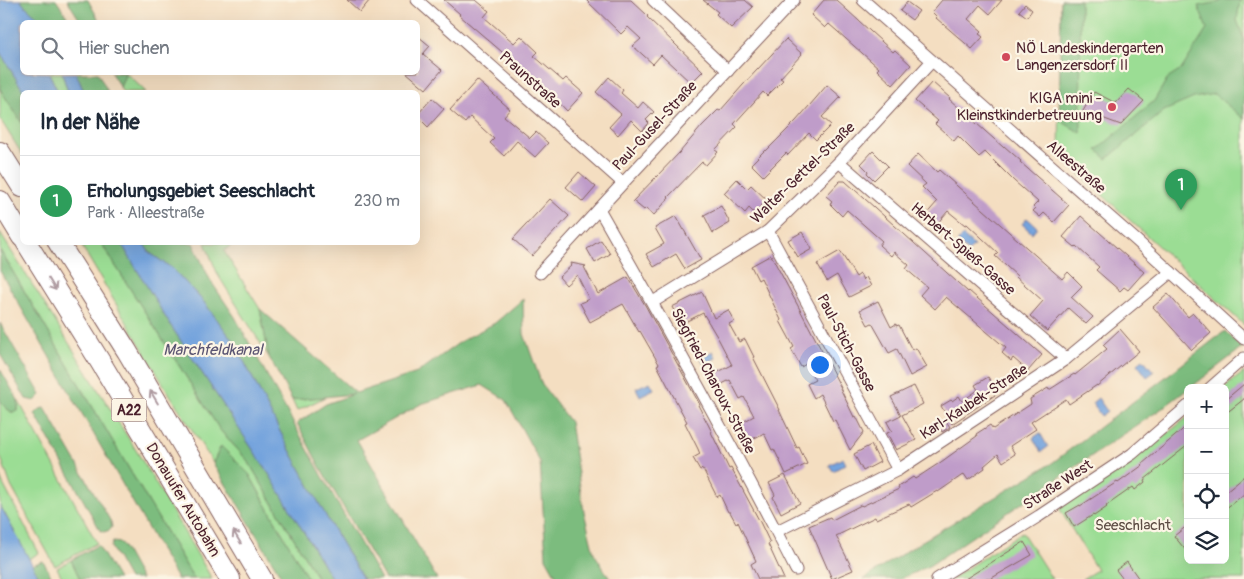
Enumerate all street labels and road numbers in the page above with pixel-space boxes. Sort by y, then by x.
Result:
street label: Praunstraße [495,47,565,113]
street label: Paul-Gusel-Straße [608,77,702,175]
street label: Walter-Gettel-Straße [747,118,860,228]
street label: Alleestraße [1042,136,1110,198]
street label: Herbert-Spieß-Gasse [907,198,1020,300]
street label: Paul-Stich-Gasse [812,291,880,396]
street label: Siegfried-Charoux-Straße [667,305,760,458]
street label: Karl-Kaubek-Straße [917,360,1032,444]
road number: A22 [112,398,146,422]
street label: Donauufer Autobahn [142,440,224,560]
street label: Straße West [1020,455,1097,514]

